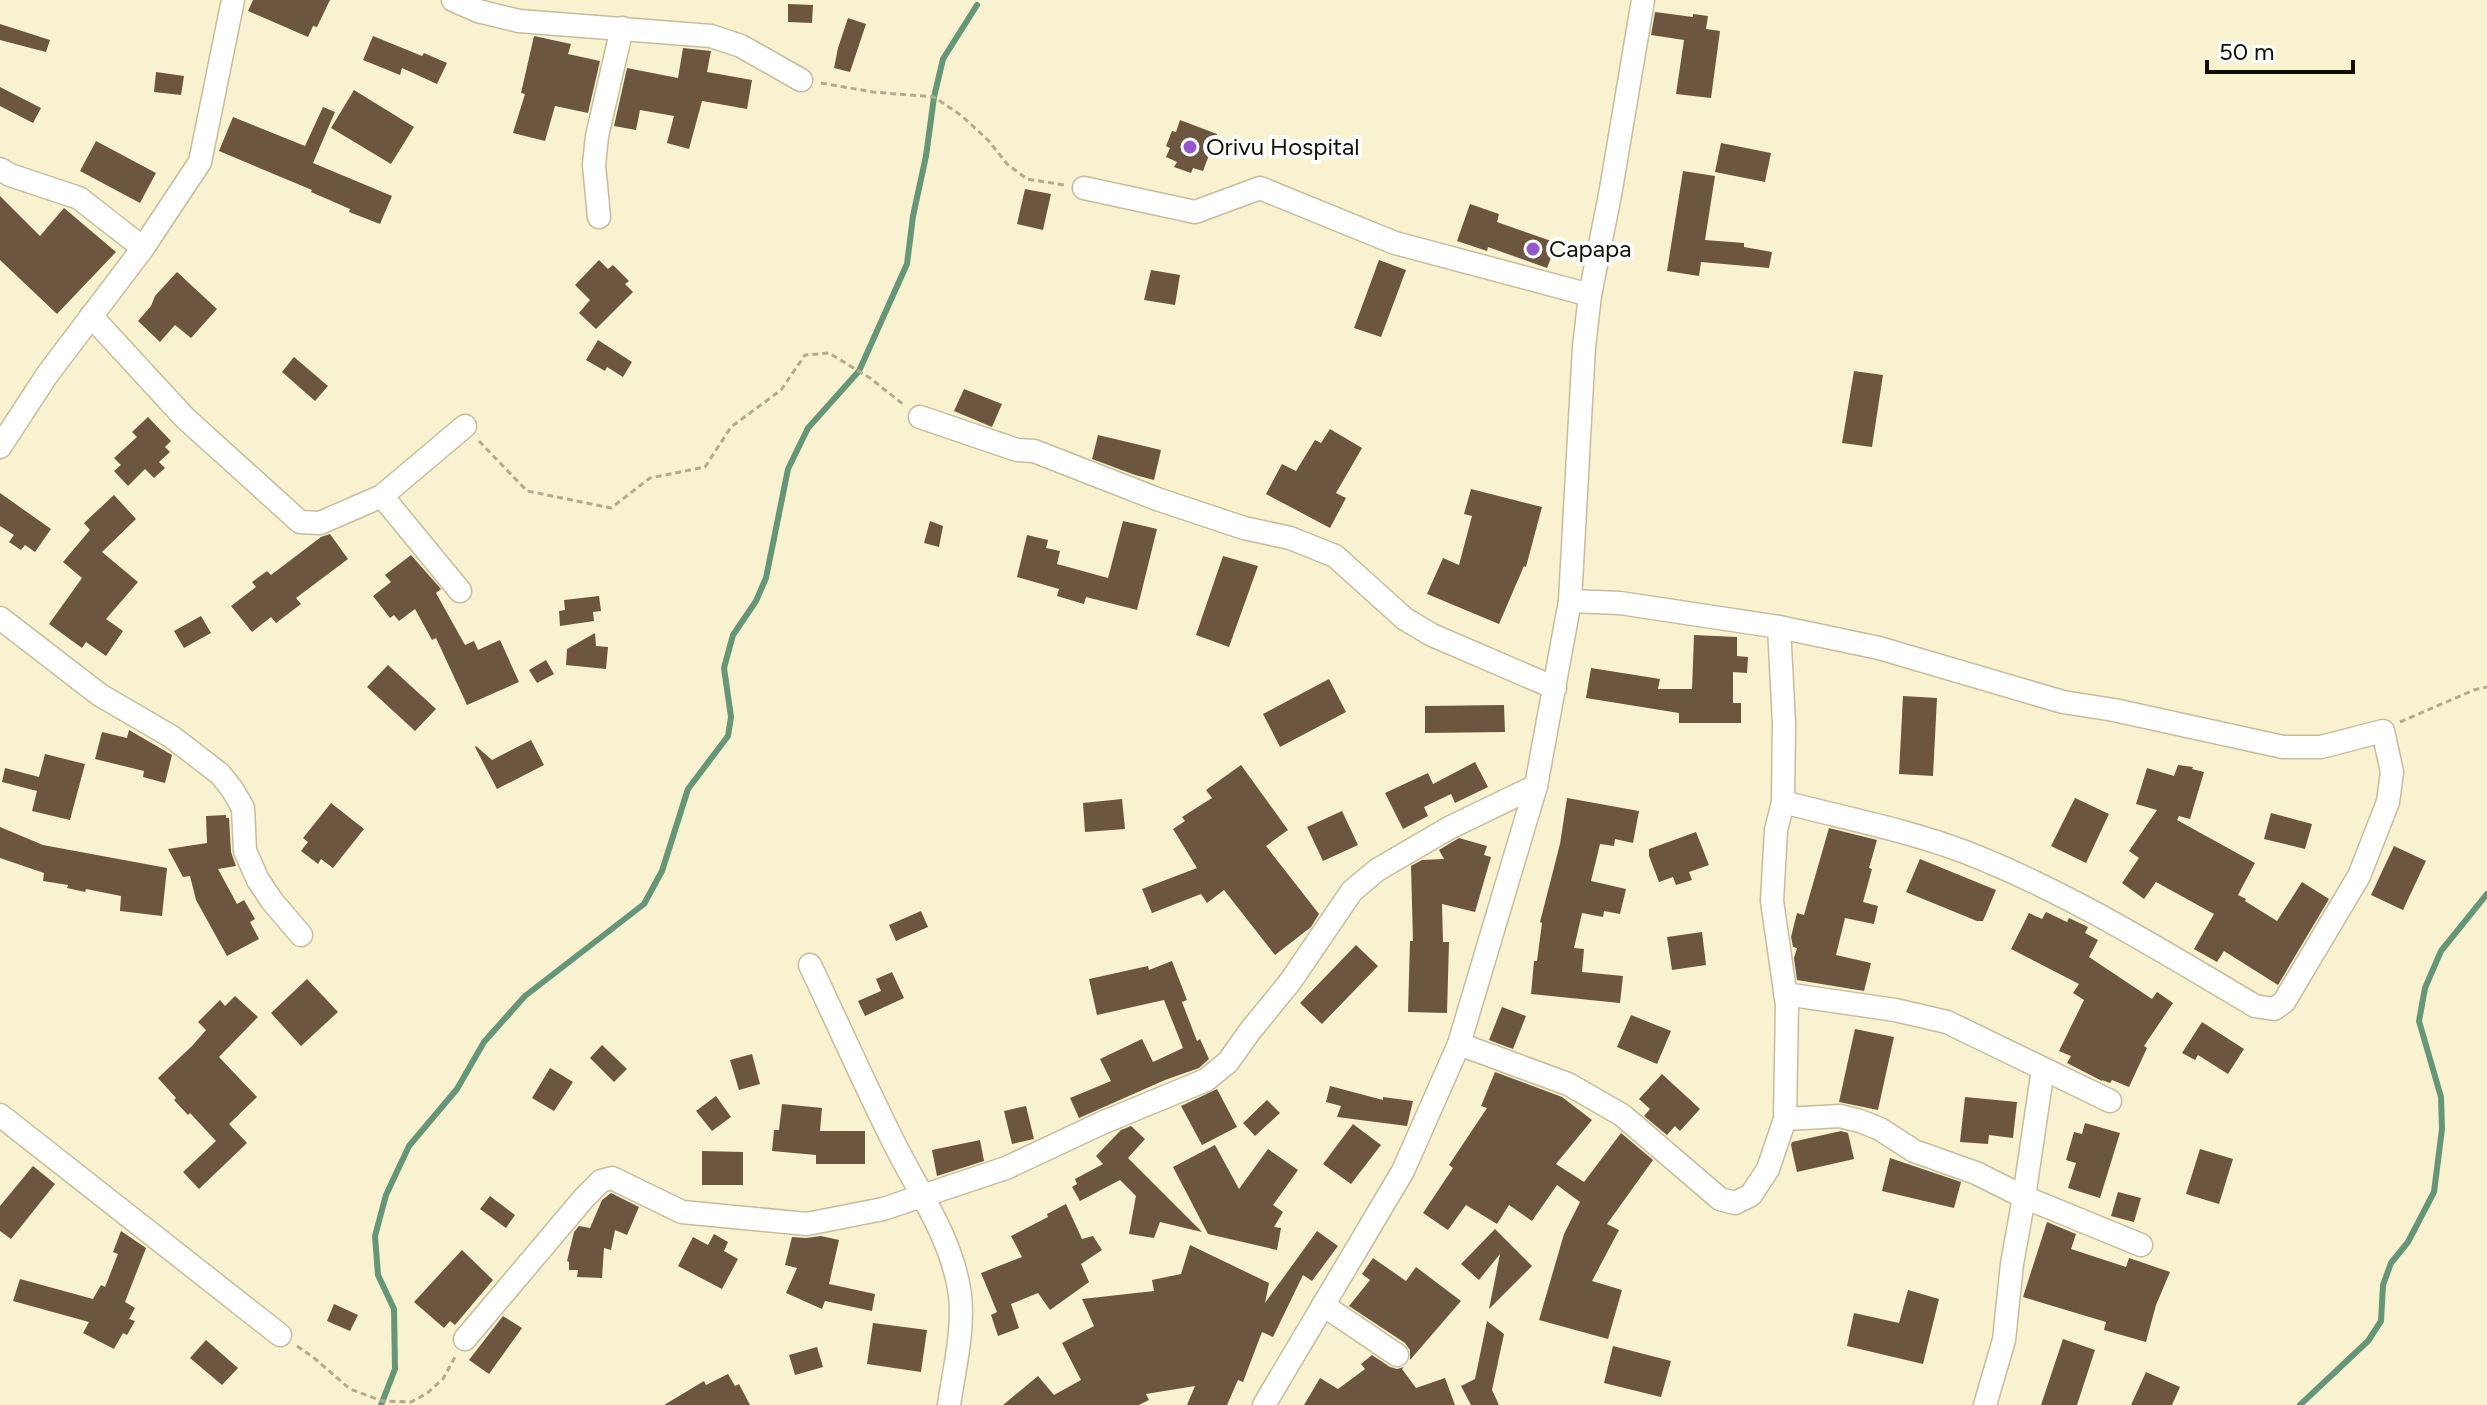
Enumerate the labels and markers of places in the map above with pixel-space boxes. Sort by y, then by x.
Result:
place label: Orivu Hospital [1206,132,1360,161]
marker: Orivu Hospital [1181,138,1199,156]
place label: Capapa [1549,234,1631,263]
marker: Capapa [1524,240,1542,258]

